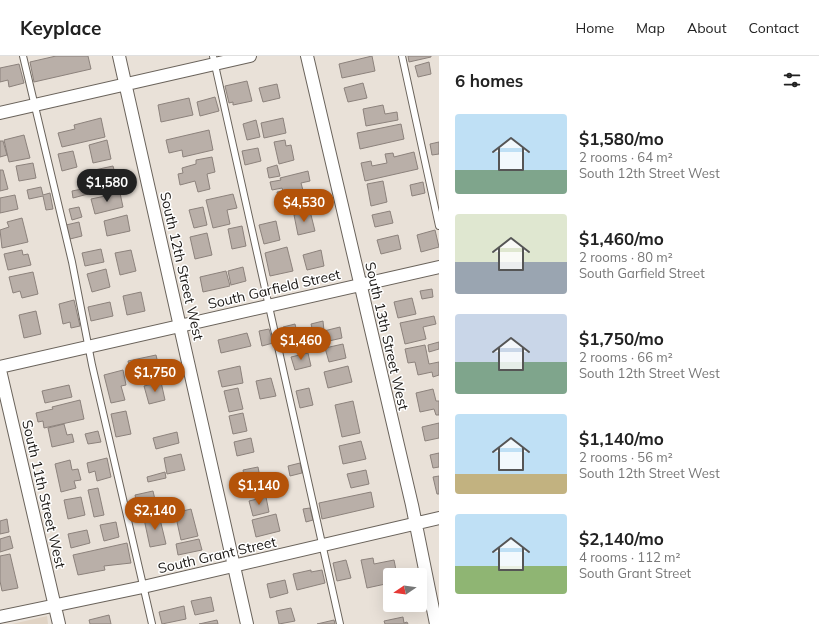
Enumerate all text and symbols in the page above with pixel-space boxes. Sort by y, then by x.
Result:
text: Keyplace [20,16,101,40]
text: Home [575,19,614,37]
text: Map [636,19,665,37]
text: About [687,19,727,37]
text: Contact [749,19,799,37]
icon: filters [781,69,803,91]
text: 6 homes [455,70,523,91]
text: $1,580/mo [579,128,664,149]
icon: home [487,130,535,178]
text: 2 rooms · 64 m² [579,149,673,165]
text: South 12th Street West [579,165,720,181]
pin: $1,580 [74,169,140,203]
text: $1,580 [86,174,128,190]
pin: $4,530 [271,189,337,223]
street label: South 12th Street West [156,190,208,342]
text: $4,530 [283,194,325,210]
text: $1,460/mo [579,228,664,249]
icon: home [487,230,535,278]
text: 2 rooms · 80 m² [579,249,673,265]
street label: South 13th Street West [361,260,413,412]
street label: South Garfield Street [206,265,342,313]
text: South Garfield Street [579,265,705,281]
pin: $1,460 [268,327,334,361]
text: $1,750/mo [579,328,664,349]
icon: home [487,330,535,378]
text: $1,460 [280,332,322,348]
text: 2 rooms · 66 m² [579,349,673,365]
pin: $1,750 [122,359,188,393]
text: $1,750 [134,364,176,380]
text: South 12th Street West [579,365,720,381]
street label: South 11th Street West [18,418,70,570]
text: $1,140/mo [579,428,664,449]
icon: home [487,430,535,478]
text: 2 rooms · 56 m² [579,449,673,465]
text: South 12th Street West [579,465,720,481]
pin: $1,140 [226,472,292,506]
text: $1,140 [238,477,280,493]
pin: $2,140 [122,497,188,531]
text: $2,140 [134,502,176,518]
text: $2,140/mo [579,528,664,549]
icon: home [487,530,535,578]
street label: South Grant Street [156,533,278,577]
text: 4 rooms · 112 m² [579,549,680,565]
text: South Grant Street [579,565,691,581]
north arrow [383,568,427,612]
map controls [383,568,427,612]

